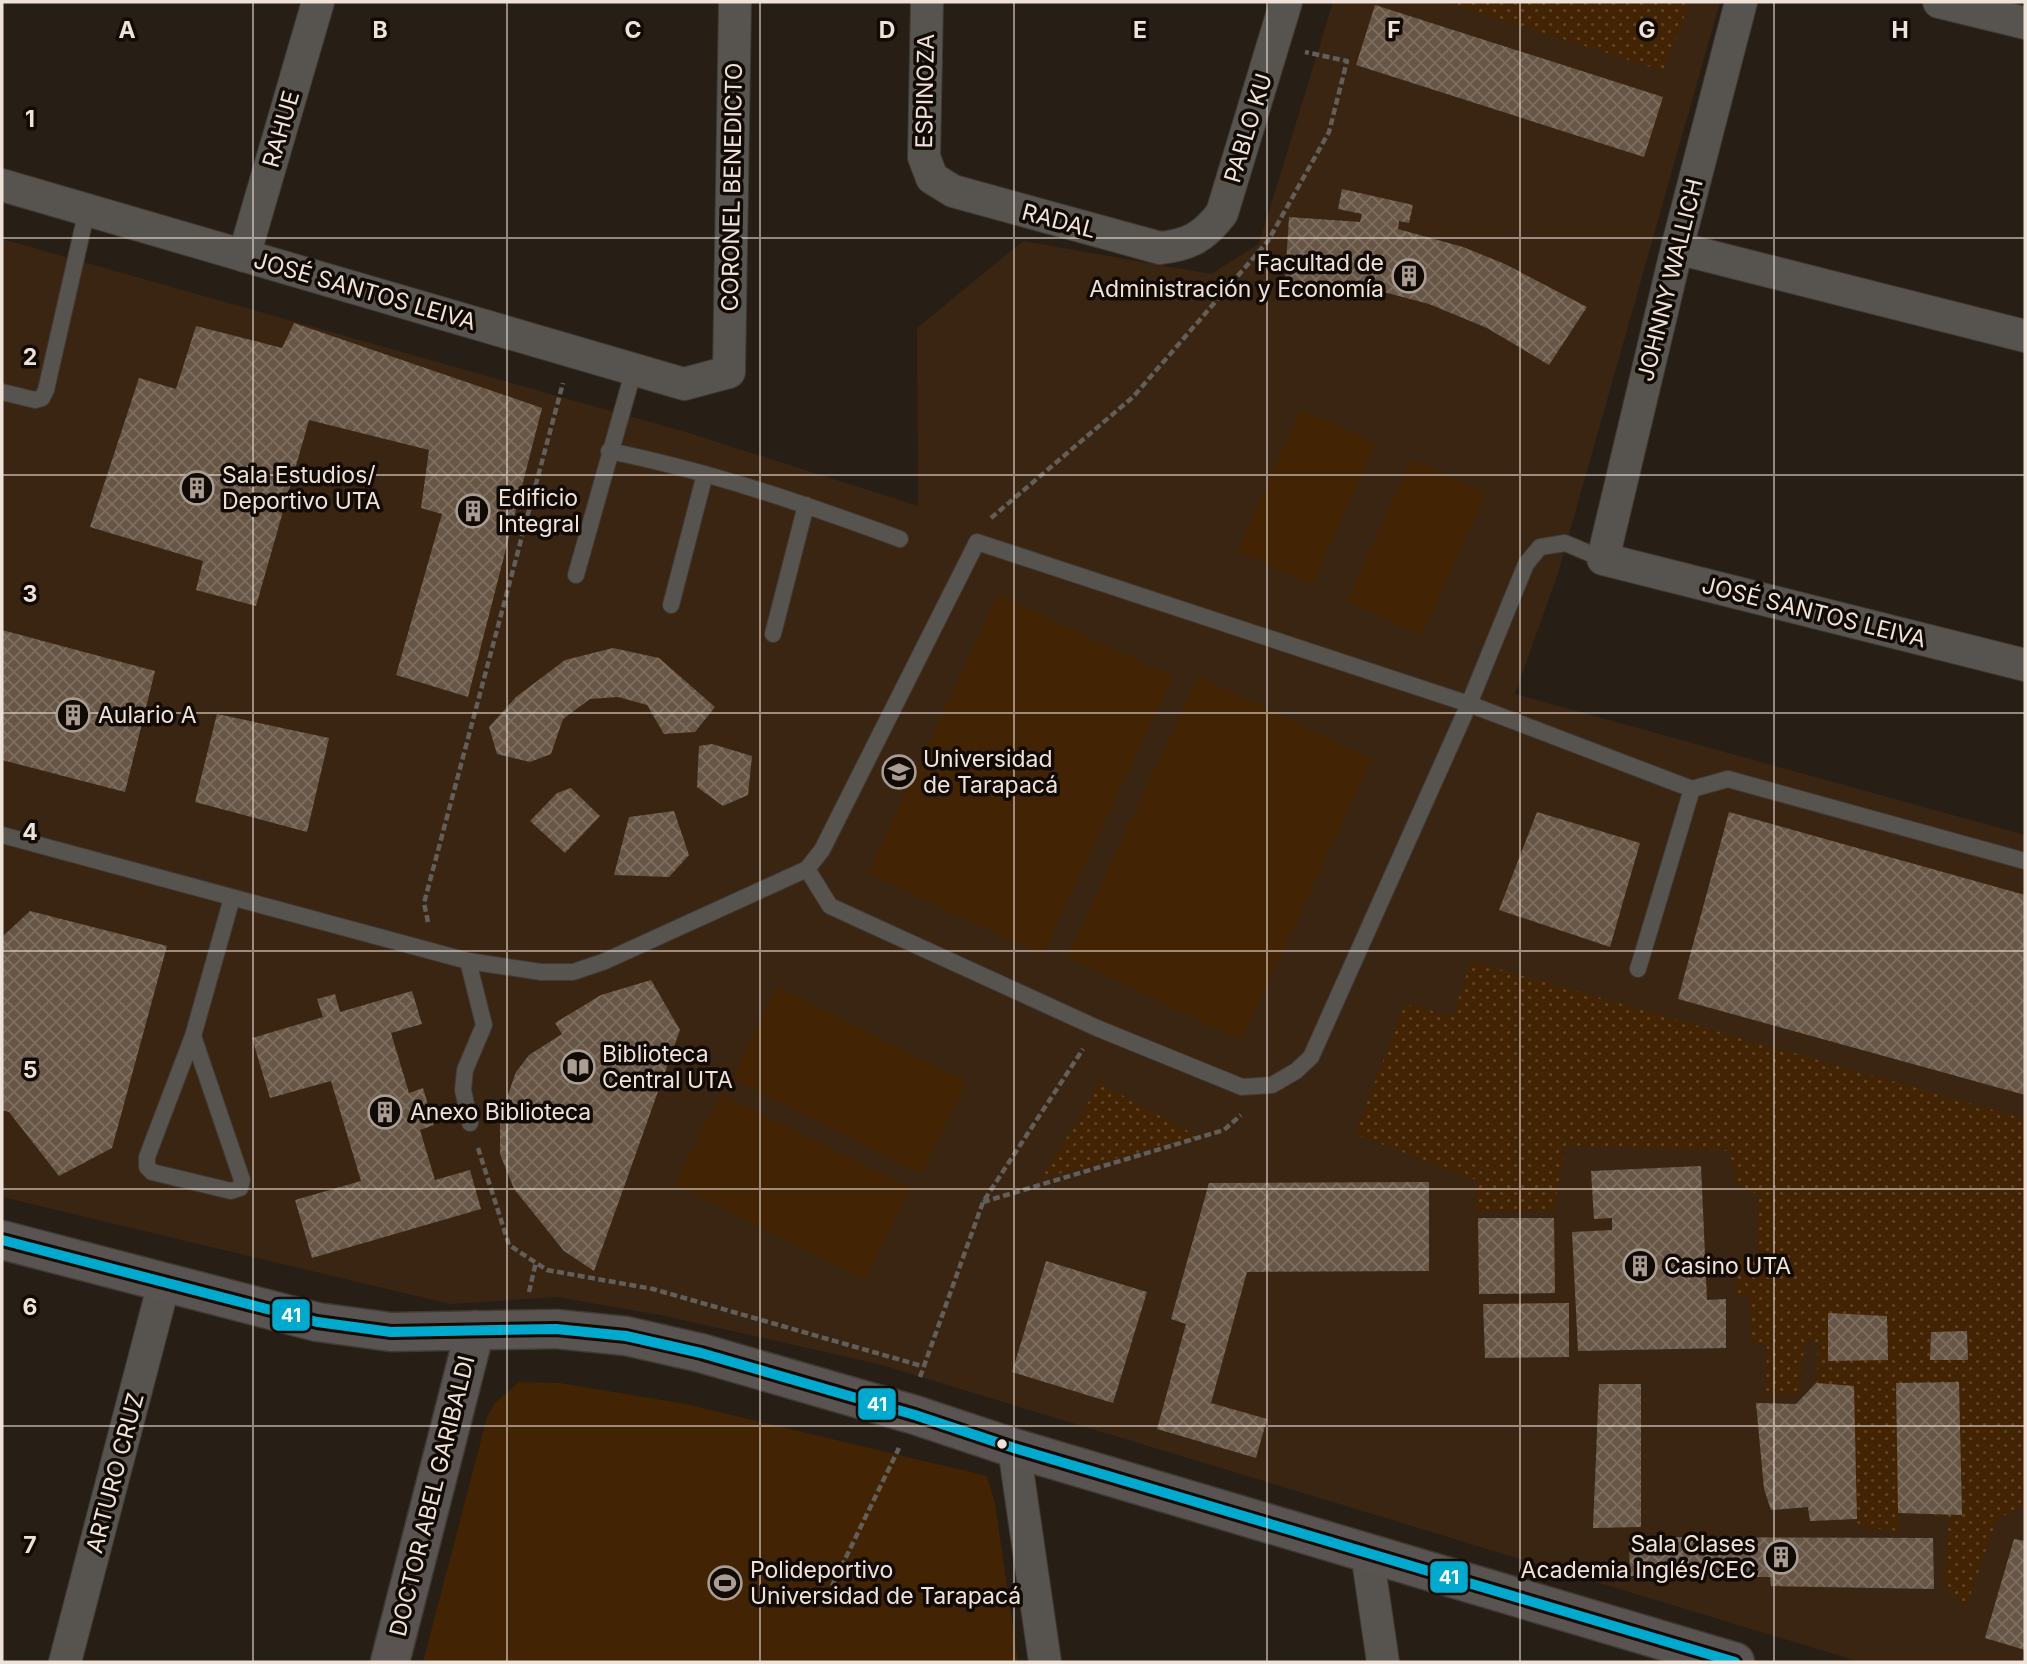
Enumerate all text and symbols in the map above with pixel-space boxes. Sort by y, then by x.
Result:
text: A [118,16,136,44]
text: B [372,16,388,44]
text: C [624,16,642,44]
text: D [879,16,895,44]
text: E [1133,16,1147,44]
text: F [1387,16,1401,44]
text: G [1638,16,1656,44]
text: H [1891,16,1909,44]
street label: ESPINOZA [910,33,940,149]
street label: CORONEL BENEDICTO [716,62,748,312]
street label: PABLO KU [1218,70,1278,186]
street label: RAHUE [257,87,305,171]
text: 1 [25,105,35,133]
street label: JOHNNY WALLICH [1631,176,1709,384]
street label: RADAL [1019,198,1099,244]
street label: JOSÉ SANTOS LEIVA [251,246,479,336]
place label: Facultad de Administración y Economía [1089,249,1384,303]
building icon: Facultad de Administración y Economía [1390,257,1428,295]
text: 2 [23,343,37,371]
place label: Sala Estudios/ Deportivo UTA [222,461,381,515]
building icon: Sala Estudios/ Deportivo UTA [178,469,216,507]
place label: Edificio Integral [498,484,580,538]
building icon: Edificio Integral [454,492,492,530]
street label: JOSÉ SANTOS LEIVA [1699,571,1929,653]
text: 3 [23,580,37,608]
building icon: Aulario A [54,696,92,734]
place label: Aulario A [98,701,197,729]
place label: Universidad de Tarapacá [923,745,1058,799]
school or university icon: Universidad de Tarapacá [880,753,918,791]
text: 4 [22,818,38,846]
place label: Biblioteca Central UTA [602,1040,733,1094]
library icon: Biblioteca Central UTA [559,1048,597,1086]
text: 5 [23,1056,37,1084]
building icon: Anexo Biblioteca [366,1093,404,1131]
place label: Anexo Biblioteca [410,1098,591,1126]
building icon: Casino UTA [1621,1247,1659,1285]
place label: Casino UTA [1664,1252,1791,1280]
text: 6 [23,1293,37,1321]
line badge: 41 [271,1298,311,1332]
text: 41 [281,1304,301,1327]
street label: DOCTOR ABEL GARIBALDI [384,1353,480,1639]
line badge: 41 [857,1387,897,1421]
street label: ARTURO CRUZ [80,1390,150,1556]
text: 41 [867,1393,887,1416]
unlabelled marker [995,1437,1009,1451]
place label: Sala Clases Academia Inglés/CEC [1521,1530,1756,1584]
text: 7 [23,1531,37,1559]
building icon: Sala Clases Academia Inglés/CEC [1762,1538,1800,1576]
place label: Polideportivo Universidad de Tarapacá [750,1556,1021,1610]
line badge: 41 [1429,1560,1469,1594]
sports icon: Polideportivo Universidad de Tarapacá [706,1564,744,1602]
text: 41 [1439,1566,1459,1589]

